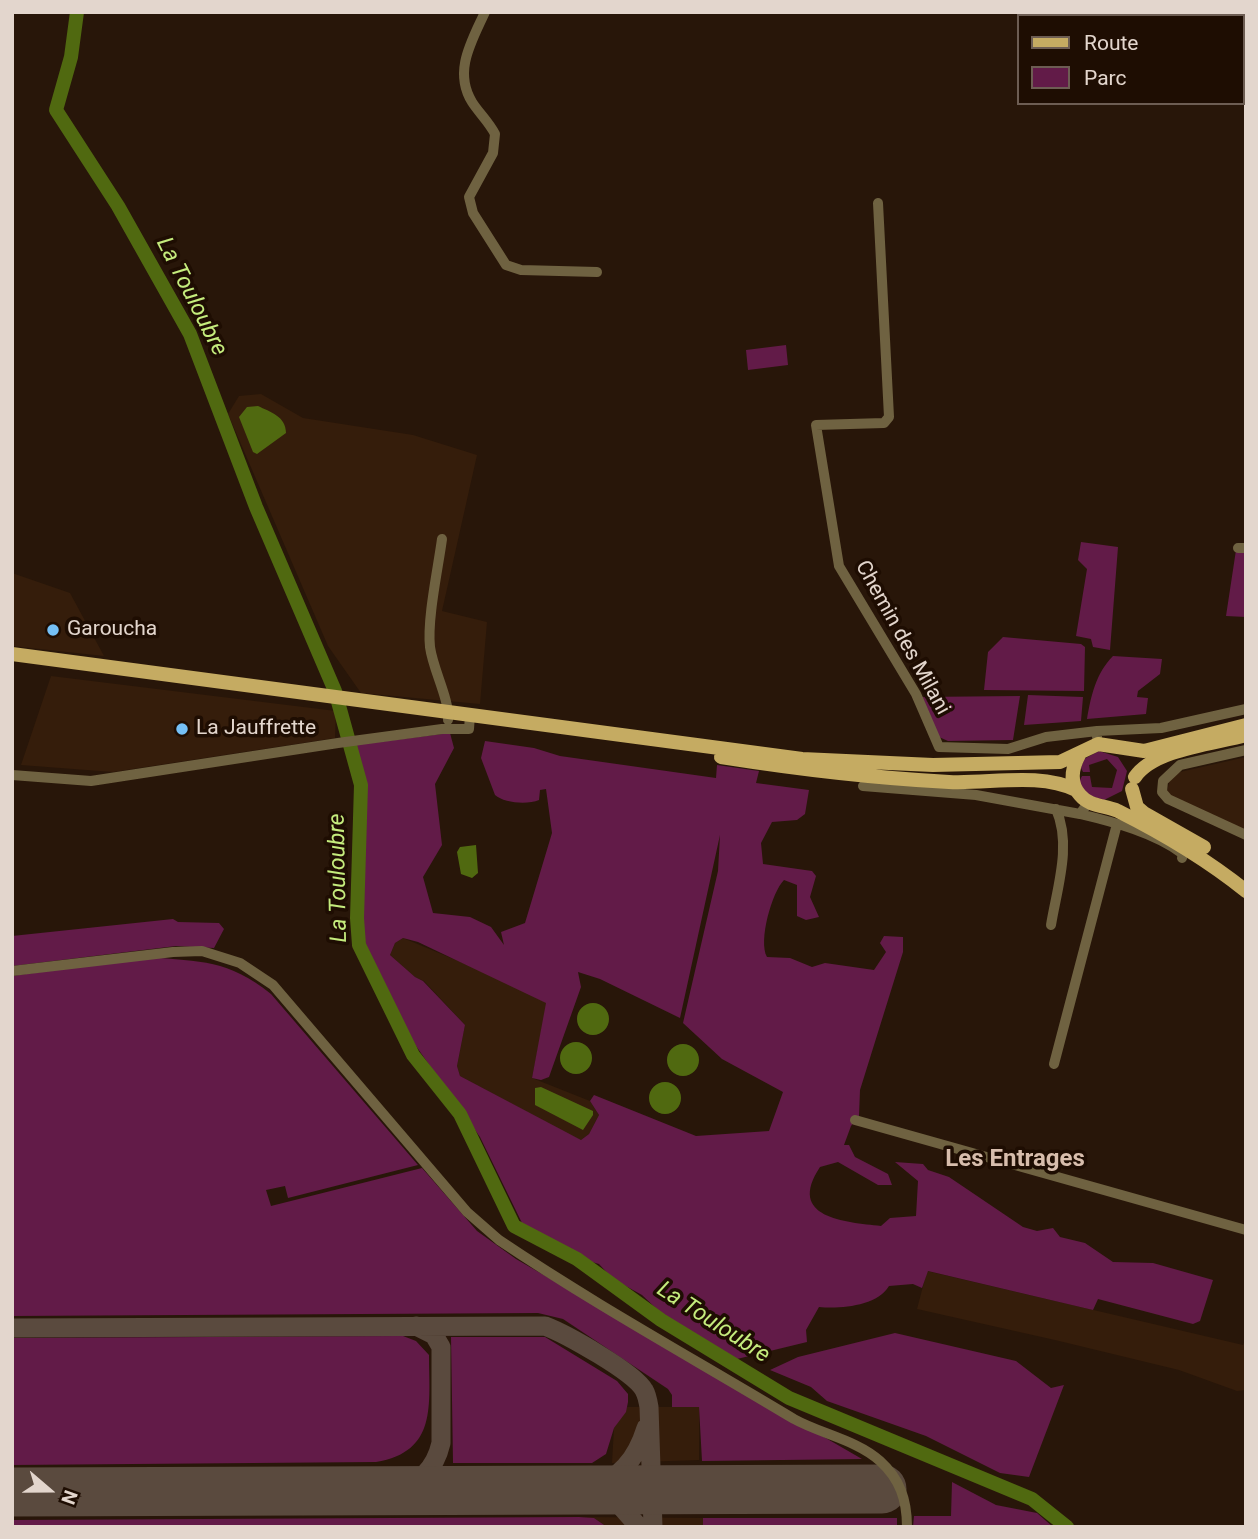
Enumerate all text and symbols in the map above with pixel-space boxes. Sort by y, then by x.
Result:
legend [1016,14,1244,105]
text: Route [1084,31,1139,55]
text: Parc [1084,66,1126,90]
water label: La Touloubre [149,233,233,361]
street label: Chemin des Milani [849,556,955,720]
place label: Garoucha [67,617,157,643]
marker: Garoucha [45,622,61,638]
place label: La Jauffrette [196,716,316,742]
marker: La Jauffrette [174,721,190,737]
water label: La Touloubre [324,813,354,943]
district label: Les Entrages [945,1146,1085,1174]
water label: La Touloubre [651,1276,775,1370]
north arrow [14,1455,84,1525]
text: N [56,1487,82,1508]

